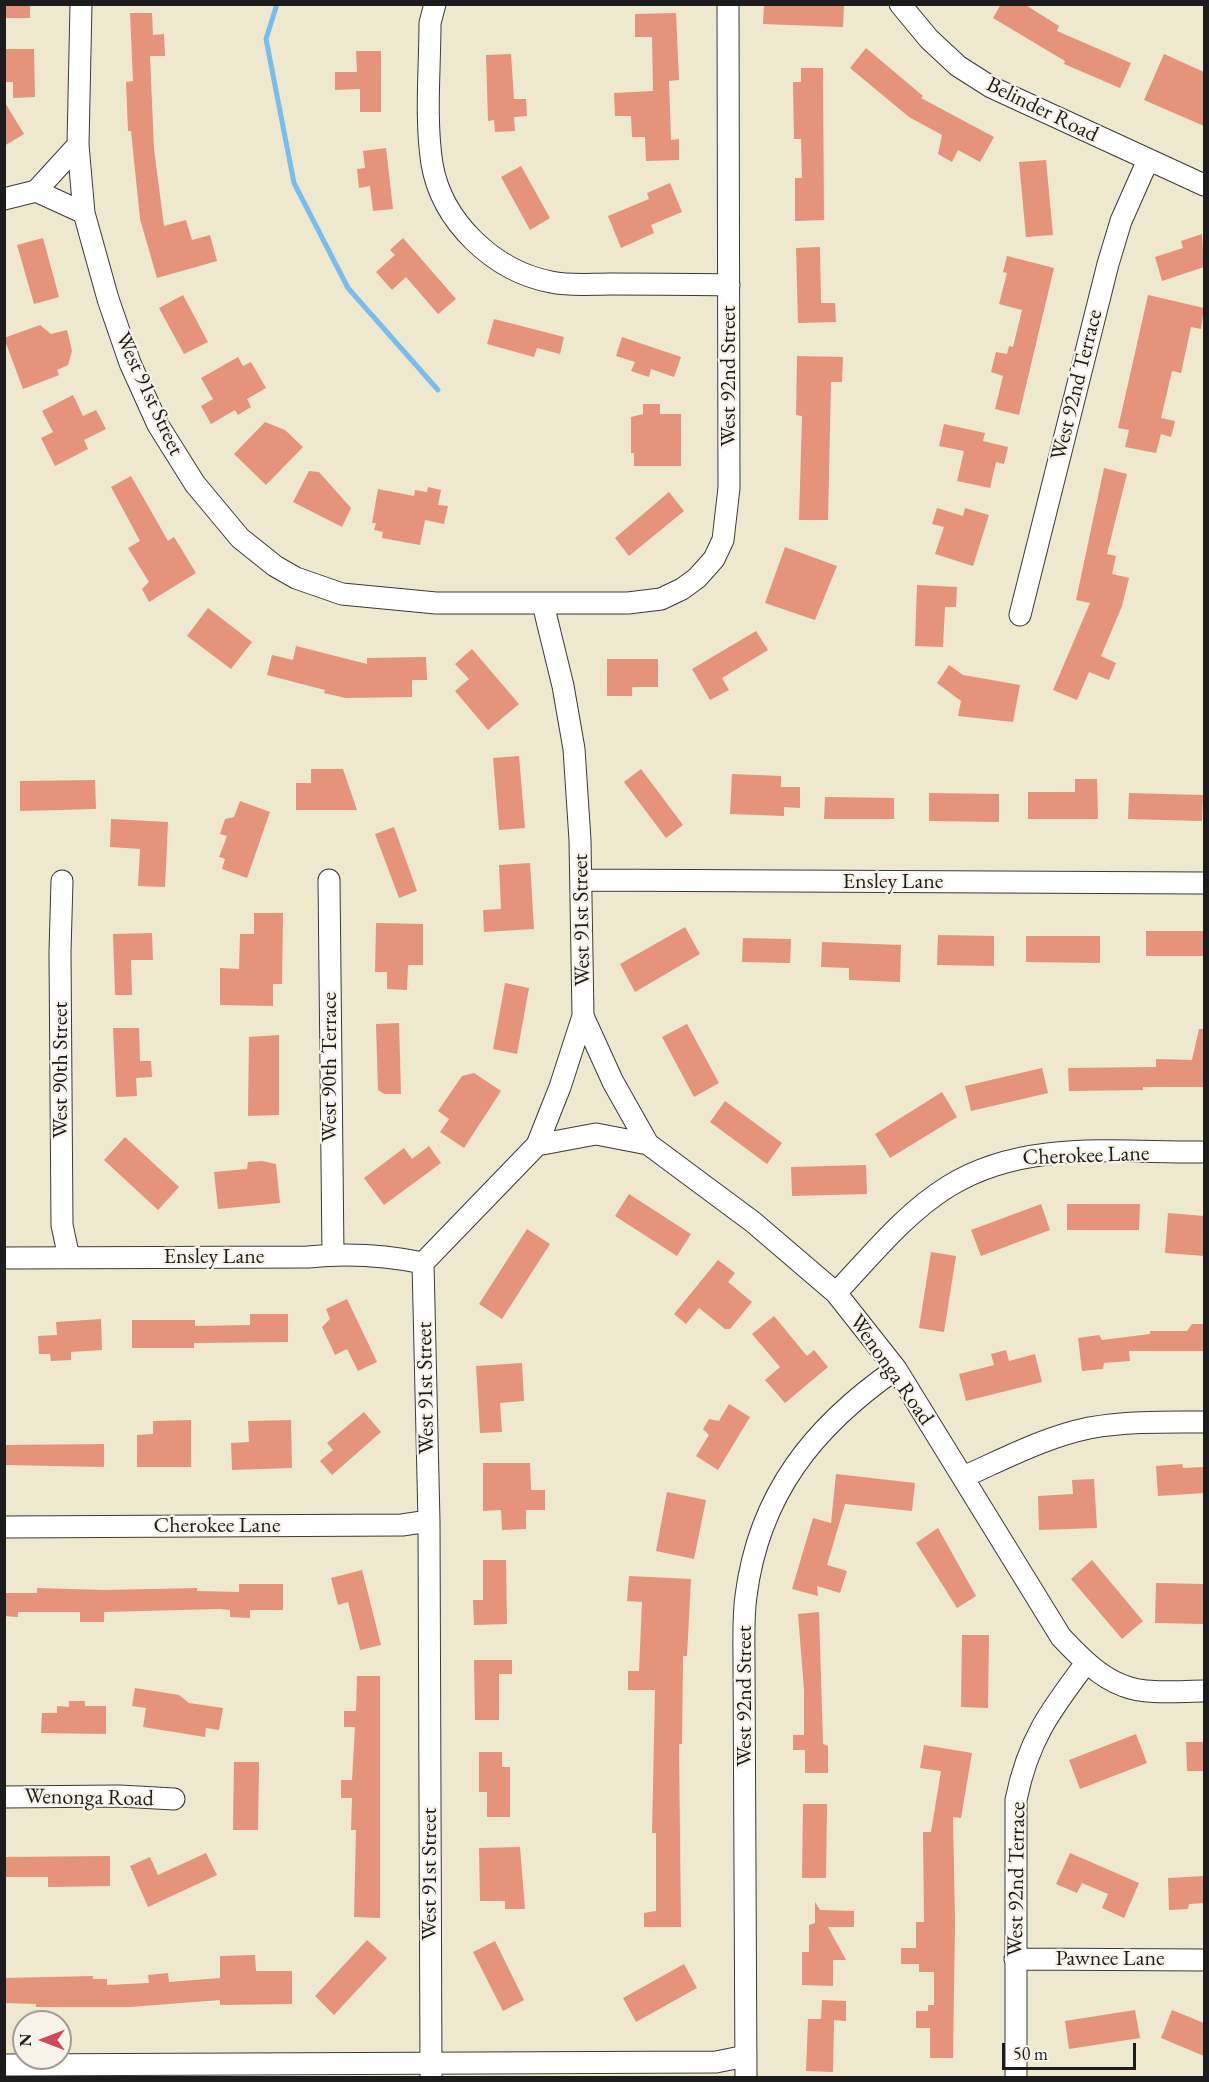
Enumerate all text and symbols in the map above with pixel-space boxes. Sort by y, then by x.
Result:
street label: Belinder Road [982,72,1102,148]
street label: West 92nd Street [716,305,742,447]
street label: West 92nd Terrace [1045,307,1109,463]
street label: West 91st Street [109,328,189,460]
street label: West 91st Street [568,853,596,987]
street label: Ensley Lane [843,869,943,895]
street label: West 90th Terrace [317,992,343,1142]
street label: West 90th Street [48,1001,74,1139]
street label: Cherokee Lane [1022,1141,1150,1171]
street label: Ensley Lane [164,1244,264,1270]
street label: Wenonga Road [843,1309,939,1431]
street label: West 91st Street [412,1321,440,1455]
street label: Cherokee Lane [154,1513,280,1539]
street label: West 92nd Street [732,1625,758,1767]
street label: Wenonga Road [24,1784,154,1812]
street label: West 92nd Terrace [1002,1801,1032,1957]
street label: West 91st Street [417,1808,443,1940]
street label: Pawnee Lane [1055,1946,1165,1972]
north arrow [12,2010,72,2070]
scale bar [1005,2031,1138,2069]
text: N [15,2034,36,2046]
text: 50 m [1013,2042,1048,2065]

